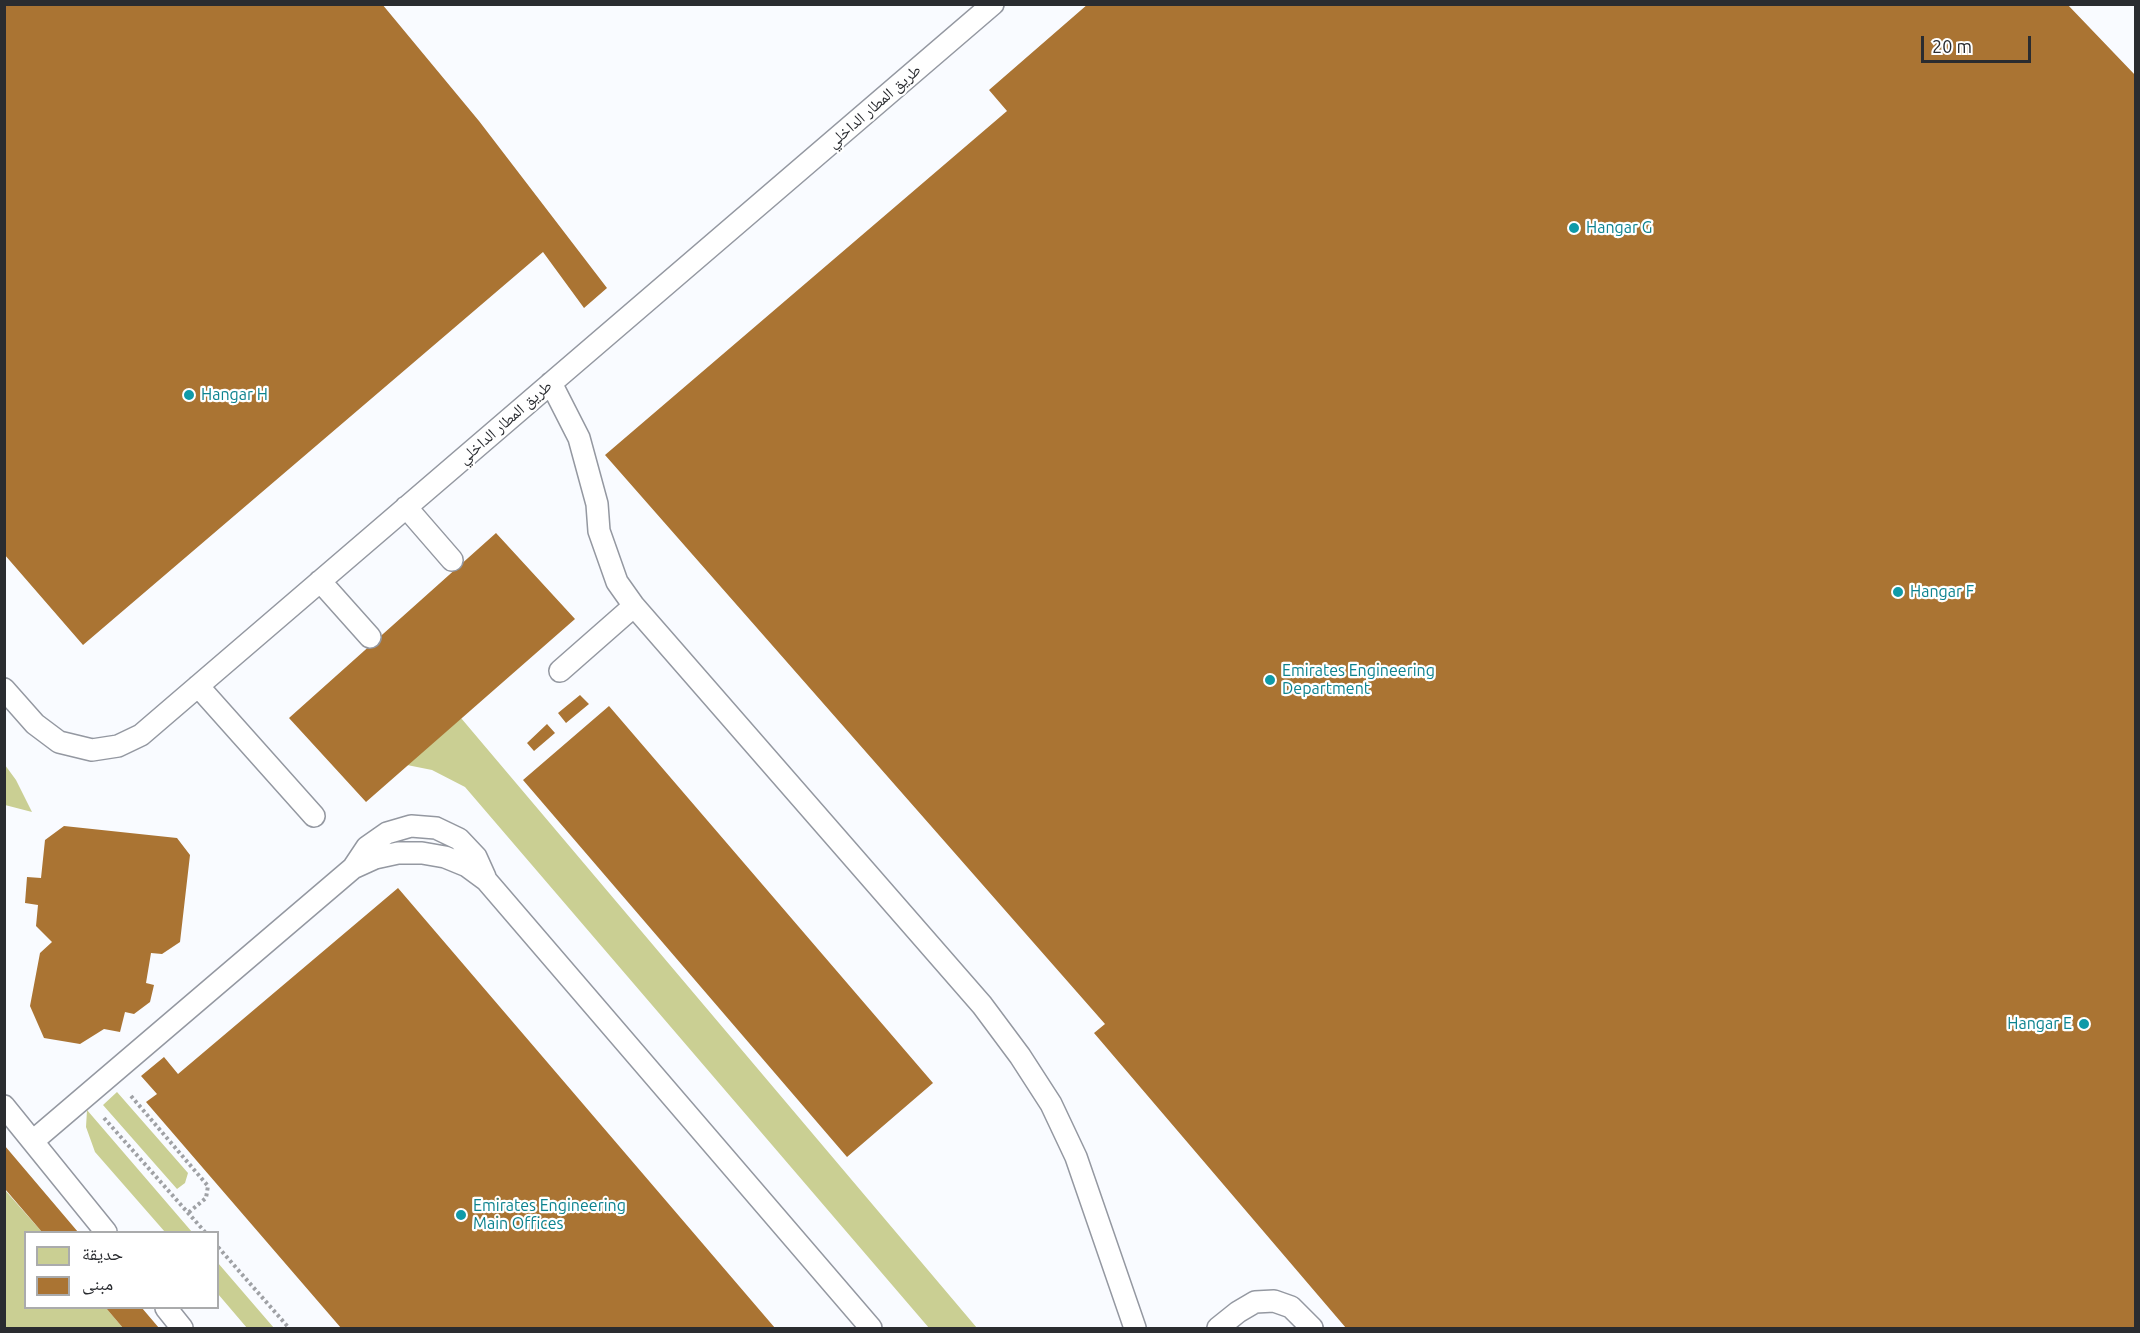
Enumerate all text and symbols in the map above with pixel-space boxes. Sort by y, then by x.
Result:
scale bar [1924,24,2034,62]
text: 20 m [1932,36,1972,56]
street label: طريق المطار الداخلي [823,60,925,152]
place label: Hangar G [1586,218,1652,238]
marker: Hangar G [1567,221,1581,235]
street label: طريق المطار الداخلي [454,376,556,468]
place label: Hangar H [201,385,268,405]
marker: Hangar H [182,388,196,402]
place label: Hangar F [1910,582,1974,602]
marker: Hangar F [1891,585,1905,599]
place label: Emirates Engineering Department [1282,661,1435,699]
marker: Emirates Engineering Department [1263,673,1277,687]
place label: Hangar E [2007,1014,2072,1034]
marker: Hangar E [2077,1017,2091,1031]
place label: Emirates Engineering Main Offices [473,1196,626,1234]
marker: Emirates Engineering Main Offices [454,1208,468,1222]
legend [24,1231,219,1309]
text: حديقة [82,1243,123,1263]
text: مبنى [82,1273,113,1293]

